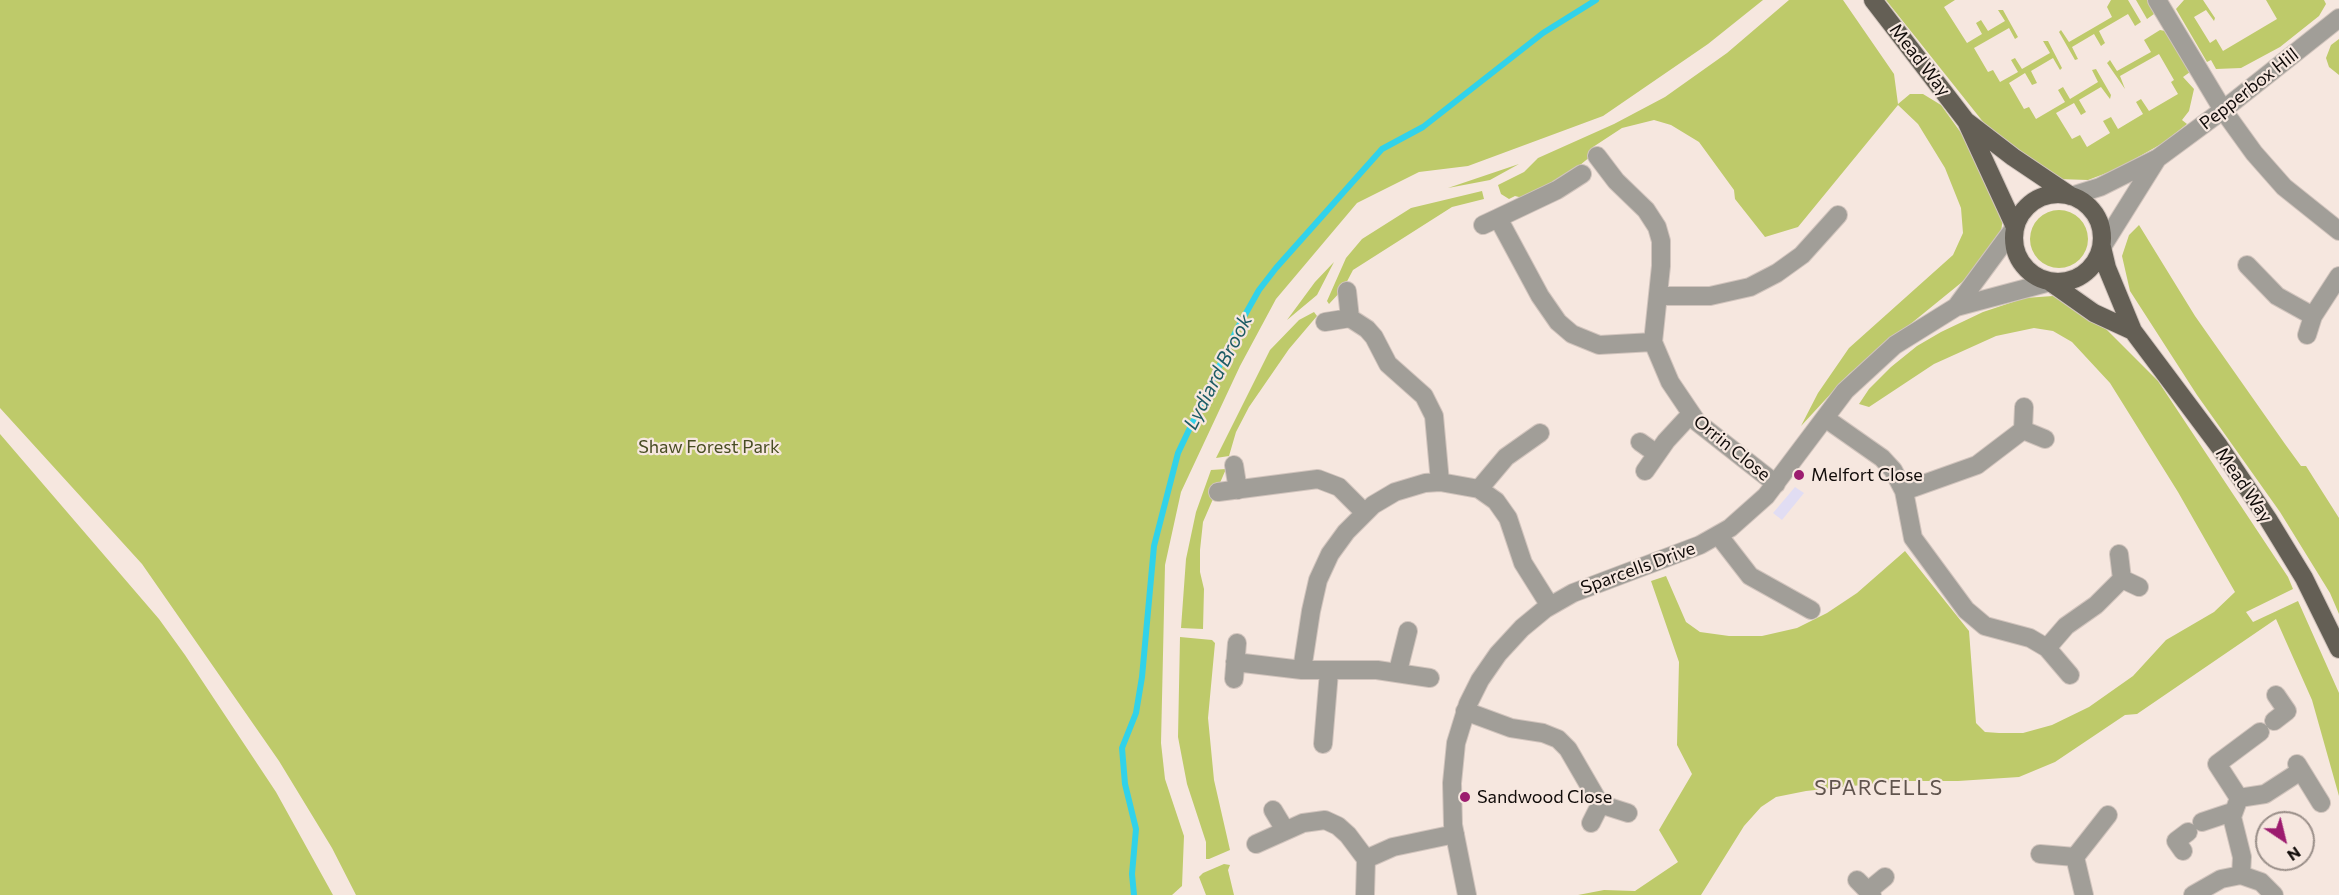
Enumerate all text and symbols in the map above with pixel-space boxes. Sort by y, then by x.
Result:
street label: Mead Way [1885,20,1955,100]
street label: Pepperbox Hill [2195,44,2303,134]
water label: Lydiard Brook [1179,310,1257,434]
street label: Orrin Close [1689,410,1775,486]
park label: Shaw Forest Park [638,436,780,458]
street label: Mead Way [2211,443,2277,527]
place label: Melfort Close [1811,464,1923,486]
marker: Melfort Close [1792,468,1806,482]
street label: Sparcells Drive [1578,537,1698,599]
district label: SPARCELLS [1814,775,1944,801]
place label: Sandwood Close [1477,786,1612,808]
marker: Sandwood Close [1458,790,1472,804]
north arrow [2255,811,2315,871]
text: N [2284,843,2305,866]

